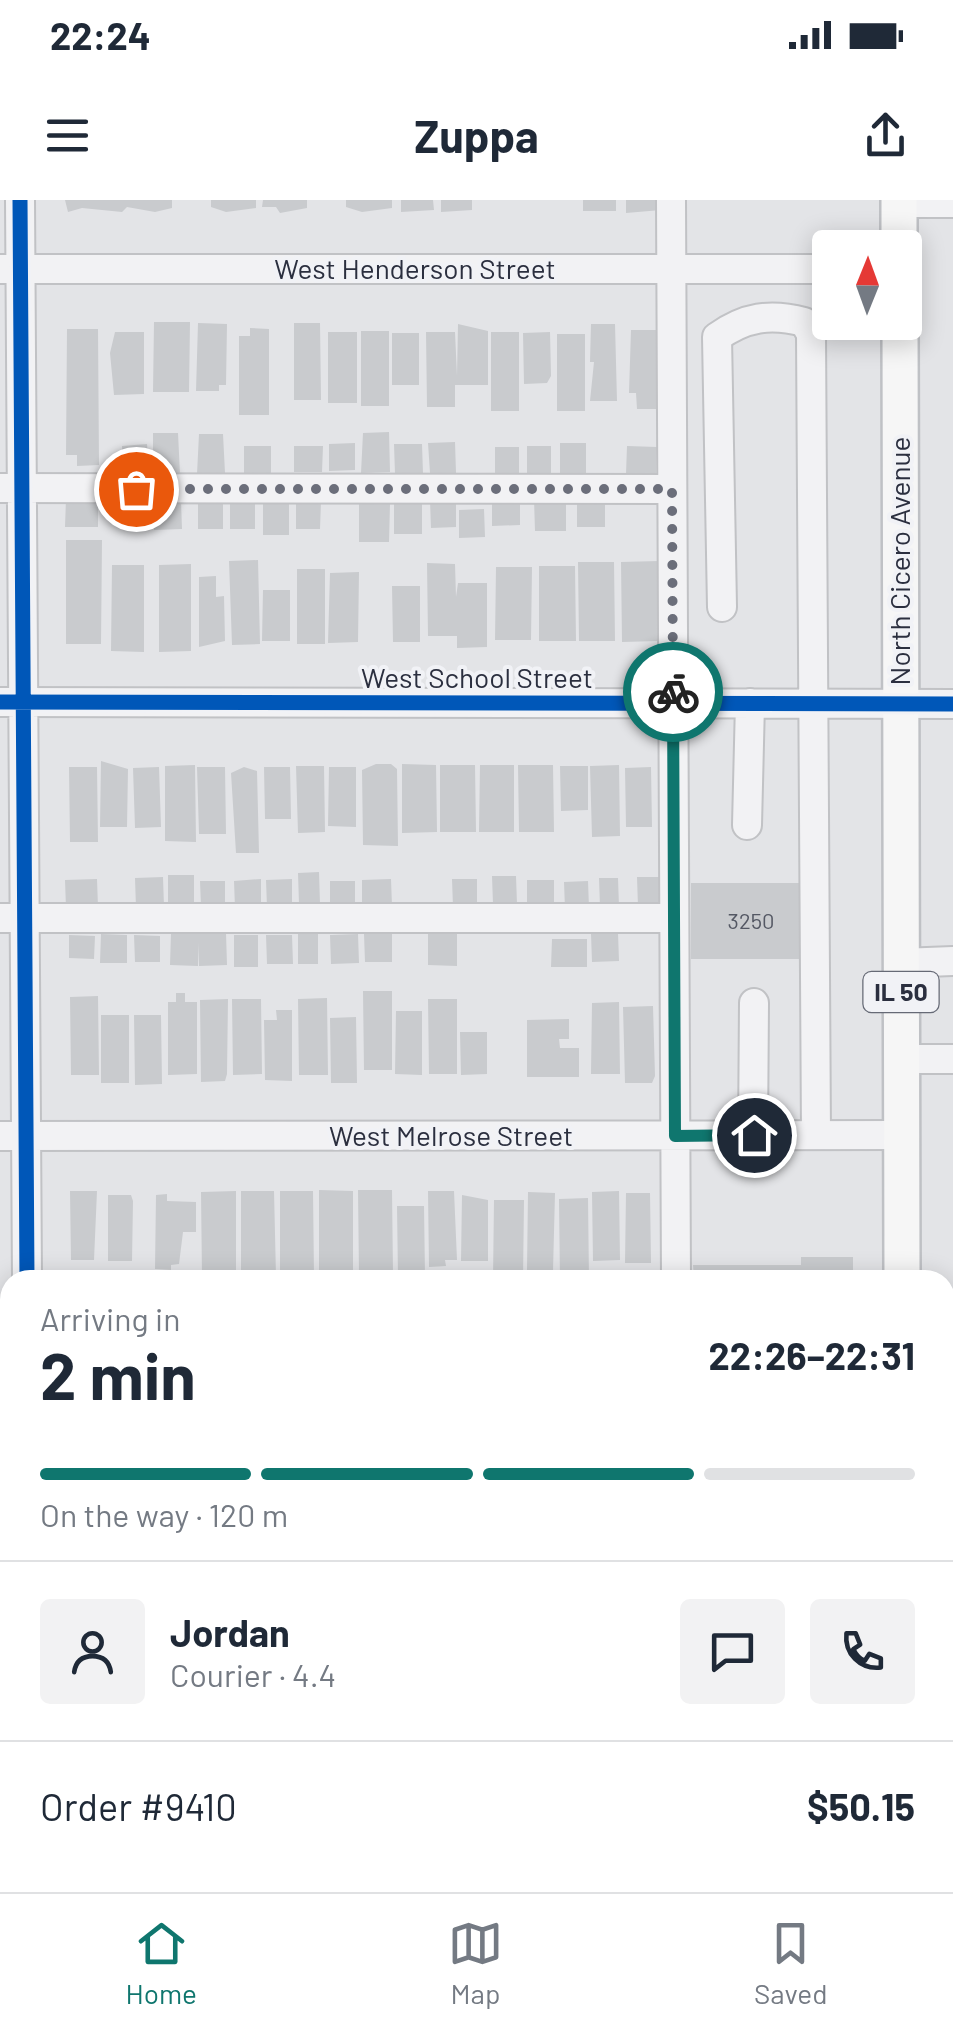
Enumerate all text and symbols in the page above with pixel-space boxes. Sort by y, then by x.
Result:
text: 22:24 [50,12,151,58]
icon: menu [40,108,95,163]
text: Zuppa [414,108,539,162]
icon: share [858,108,913,163]
north arrow [812,230,922,340]
map controls [812,230,922,340]
street label: West Henderson Street [274,251,556,285]
street label: North Cicero Avenue [882,436,916,686]
pin [94,447,179,532]
icon: bag [109,462,164,517]
courier [623,642,723,742]
street label: West School Street [361,660,593,694]
icon: bike [646,665,701,720]
house number: 3250 [728,907,774,933]
road number: IL 50 [864,972,938,1012]
pin [712,1093,797,1178]
icon: home [727,1108,782,1163]
street label: West Melrose Street [329,1118,573,1152]
text: Arriving in [40,1299,180,1337]
text: 22:26–22:31 [709,1332,915,1378]
text: 2 min [40,1335,196,1413]
text: On the way · 120 m [40,1495,288,1533]
button: person [40,1599,145,1704]
button: chat [680,1599,785,1704]
button: phone [810,1599,915,1704]
text: Jordan [170,1609,290,1655]
text: Courier · 4.4 [170,1655,336,1693]
text: Order #9410 [40,1783,237,1829]
text: $50.15 [807,1783,915,1829]
tab: Home [126,1916,197,2010]
tab: Map [448,1916,503,2010]
tab: Saved [754,1916,827,2010]

